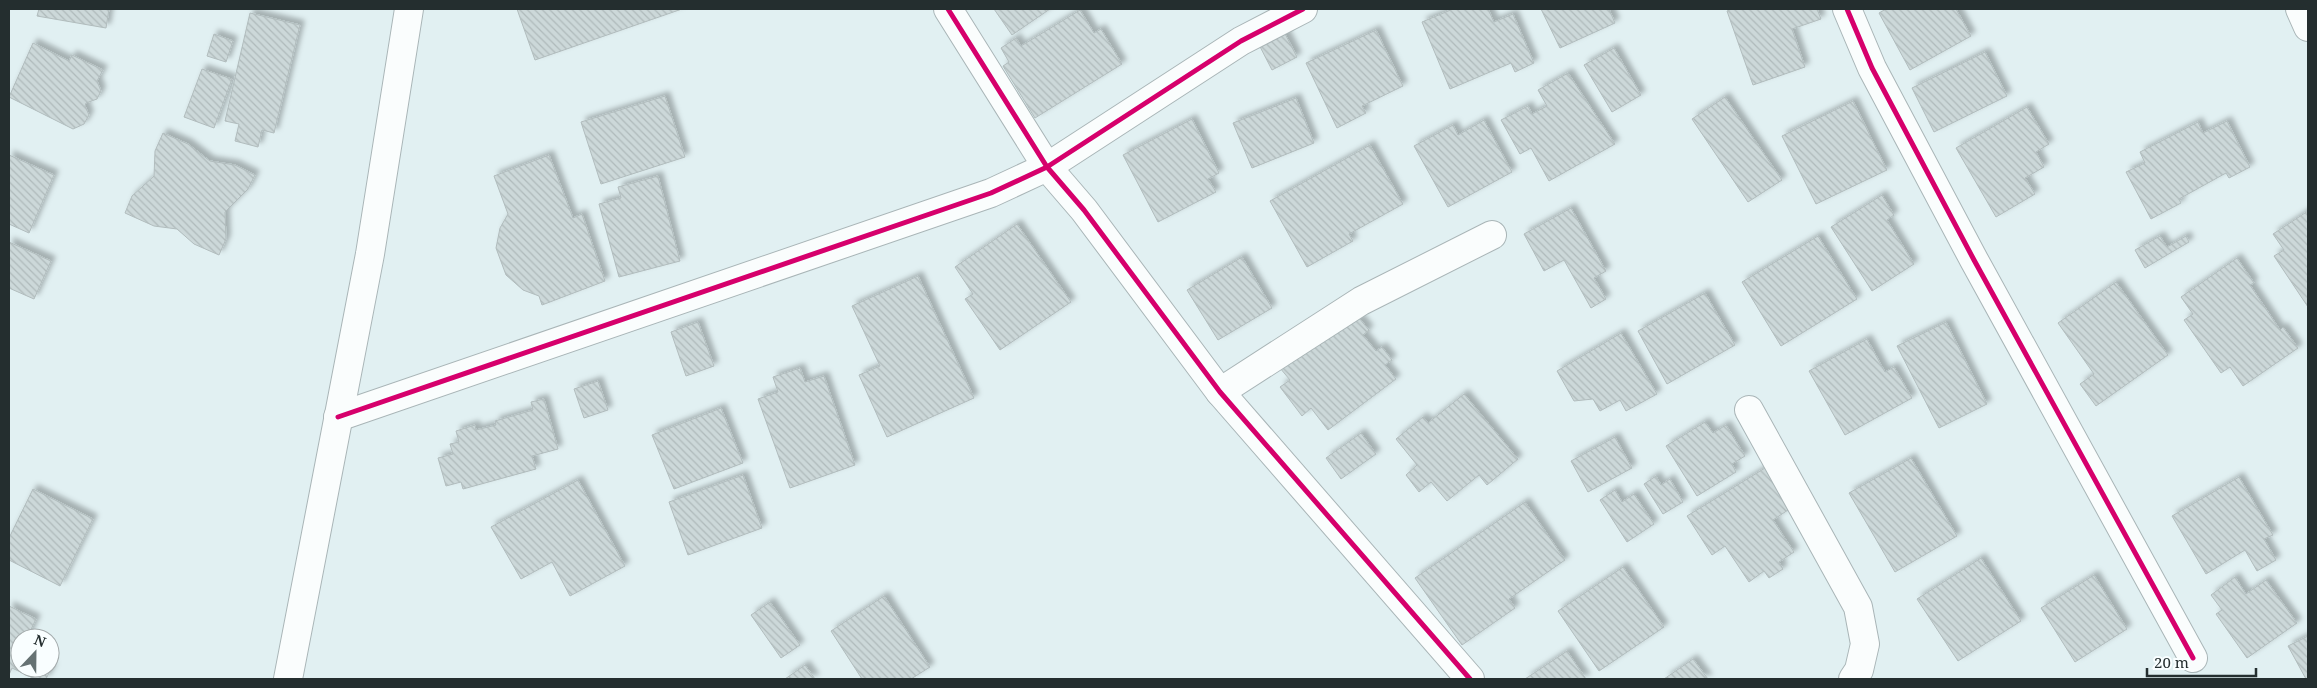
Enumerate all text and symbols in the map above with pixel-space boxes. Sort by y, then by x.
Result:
north arrow [10,628,60,678]
text: N [31,630,49,651]
scale bar [2147,646,2256,678]
text: 20 m [2154,652,2189,672]

